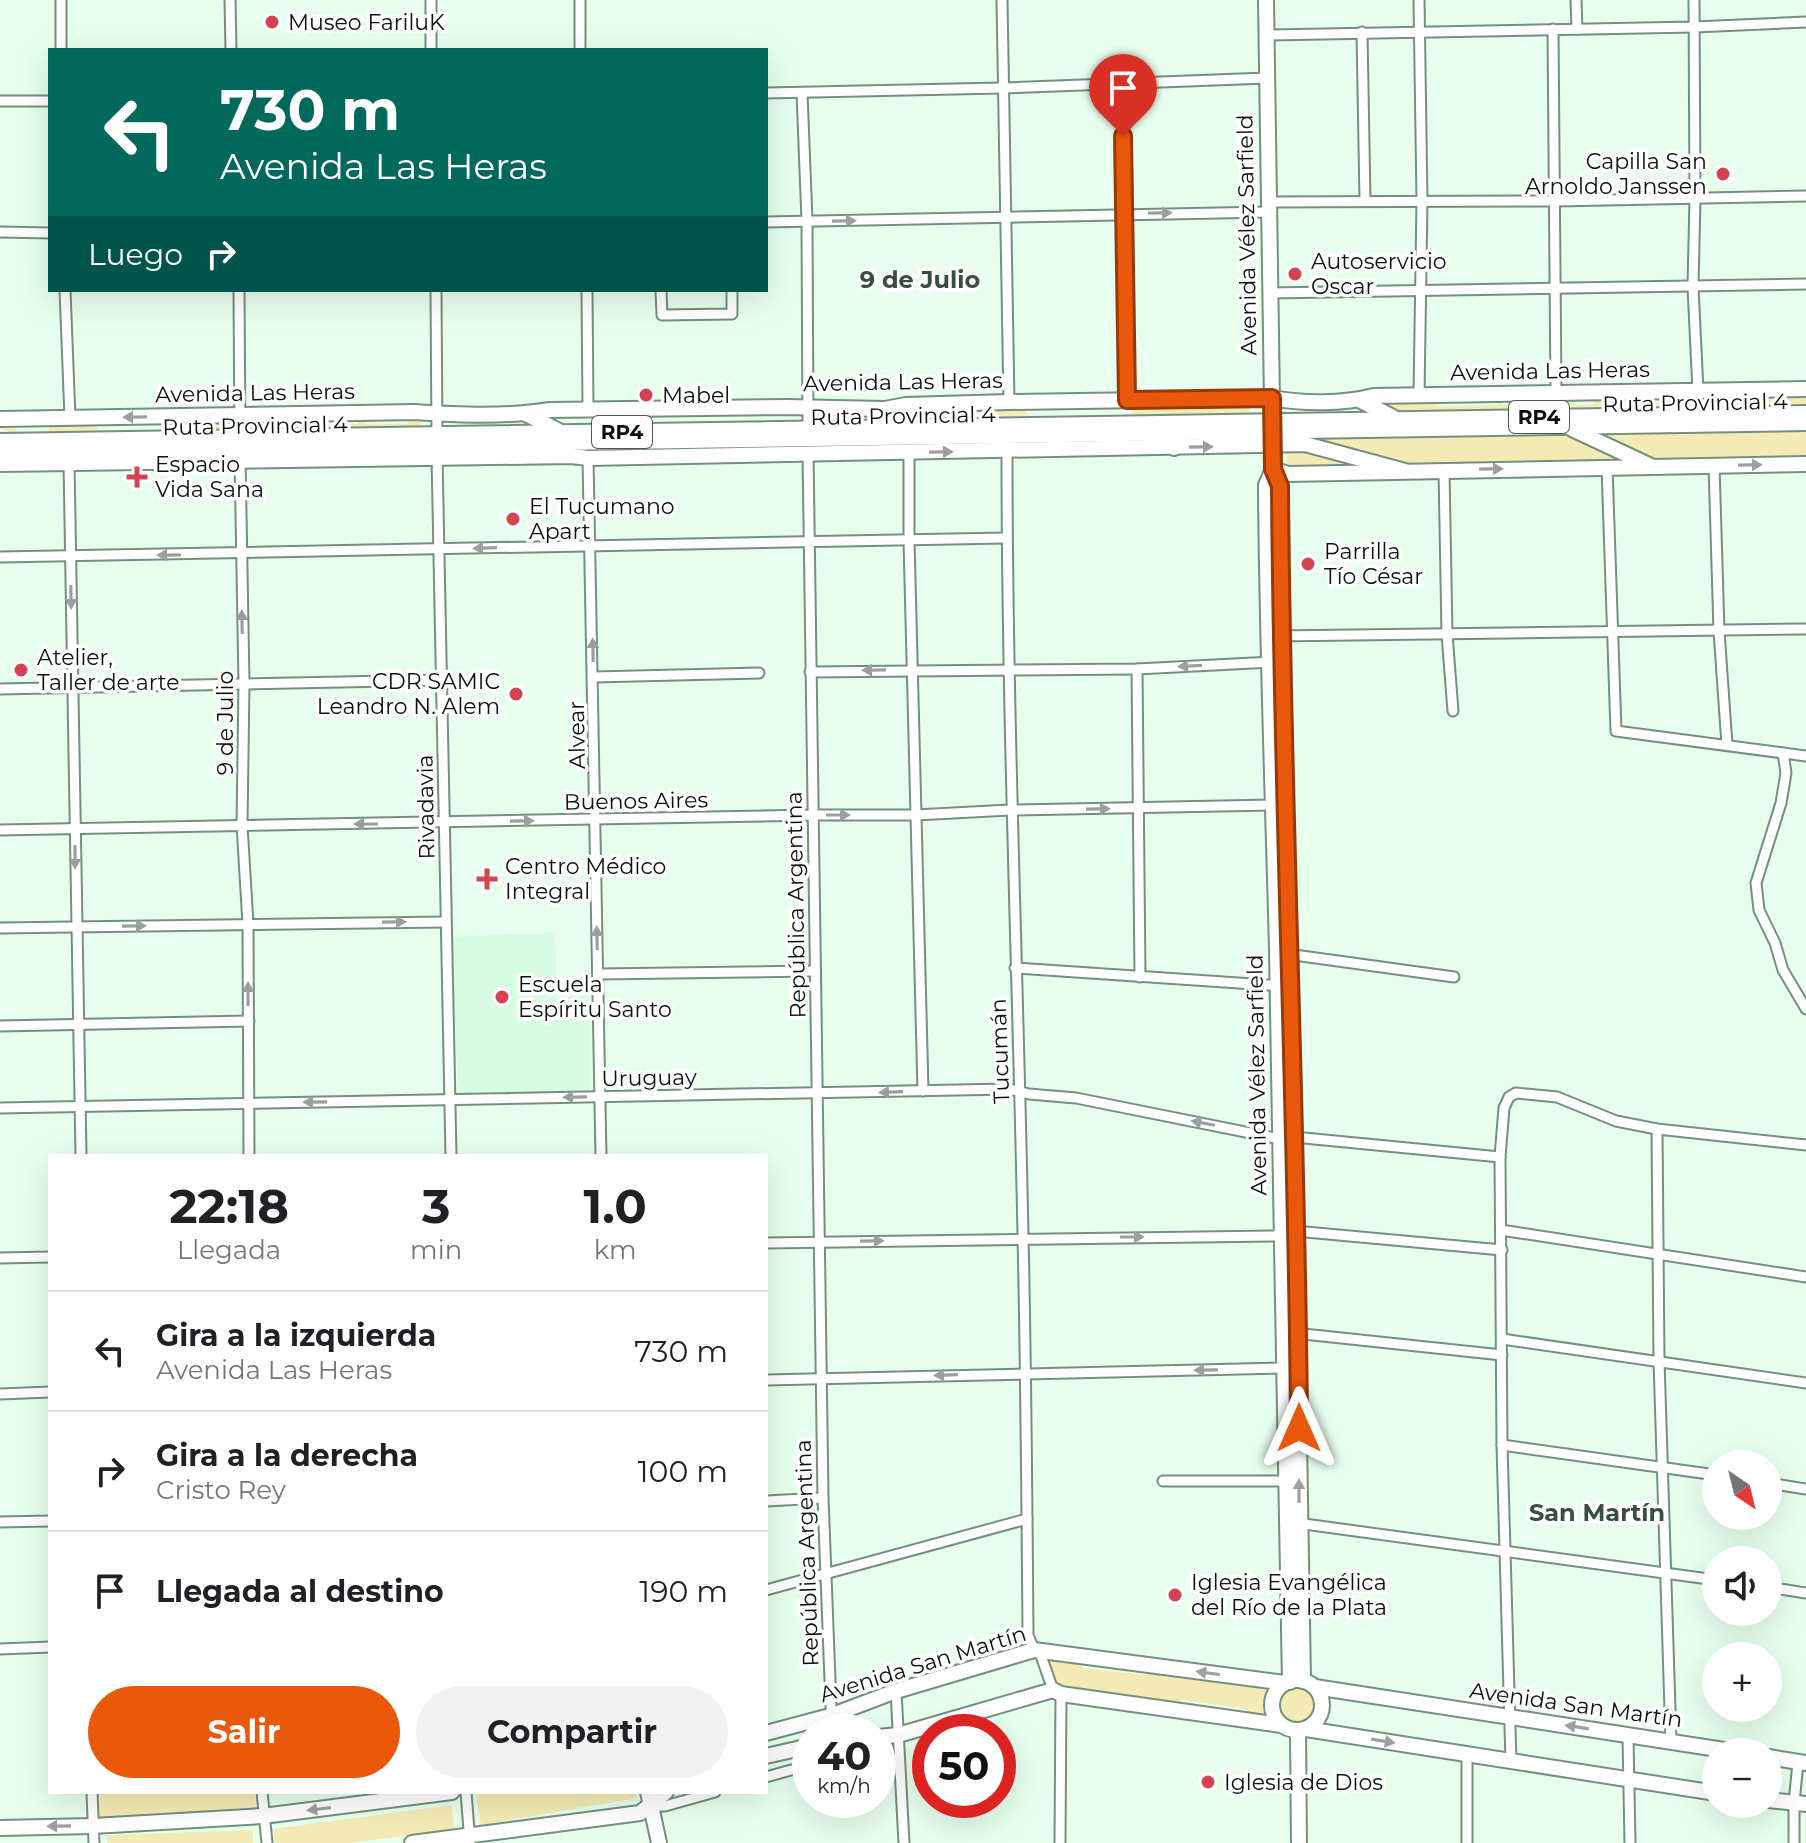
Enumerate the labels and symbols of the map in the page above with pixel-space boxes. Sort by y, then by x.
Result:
place label: Museo FariluK [288,9,445,36]
marker: Museo FariluK [263,13,281,31]
pin [1089,54,1157,136]
street label: Avenida Vélez Sarfield [1231,114,1263,356]
place label: Capilla San Arnoldo Janssen [1525,148,1707,200]
marker: Capilla San Arnoldo Janssen [1714,165,1732,183]
one-way arrow [1148,207,1173,219]
one-way arrow [832,215,857,227]
place label: Autoservicio Oscar [1311,248,1447,300]
district label: 9 de Julio [860,265,980,294]
marker: Autoservicio Oscar [1286,265,1304,283]
street label: Avenida Las Heras [1450,356,1650,386]
street label: Avenida Las Heras [803,367,1003,397]
street label: Avenida Las Heras [155,378,355,408]
place label: Mabel [662,382,730,409]
marker: Mabel [637,386,655,404]
street label: Ruta Provincial 4 [1602,388,1788,418]
street label: Ruta Provincial 4 [810,401,996,431]
road number: RP4 [1509,401,1569,433]
one-way arrow [122,411,147,423]
street label: Ruta Provincial 4 [162,411,348,441]
road number: RP4 [592,416,652,448]
one-way arrow [1189,441,1214,454]
one-way arrow [929,446,954,458]
place label: Espacio Vida Sana [155,451,264,503]
one-way arrow [1738,458,1763,471]
one-way arrow [1479,463,1504,476]
marker: Espacio Vida Sana [126,466,148,488]
place label: El Tucumano Apart [529,493,675,545]
marker: El Tucumano Apart [504,510,522,528]
place label: Parrilla Tío César [1324,538,1423,590]
one-way arrow [472,541,497,554]
one-way arrow [156,549,181,561]
marker: Parrilla Tío César [1299,555,1317,573]
one-way arrow [65,585,77,610]
one-way arrow [236,609,249,634]
one-way arrow [587,637,600,662]
place label: Atelier, Taller de arte [37,644,180,696]
one-way arrow [1177,660,1202,673]
marker: Atelier, Taller de arte [12,661,30,679]
one-way arrow [861,664,886,677]
place label: CDR SAMIC Leandro N. Alem [317,668,500,720]
street label: 9 de Julio [212,671,239,775]
marker: CDR SAMIC Leandro N. Alem [507,685,525,703]
street label: Alvear [563,701,591,769]
street label: Rivadavia [412,754,440,860]
street label: Buenos Aires [564,786,709,816]
street label: República Argentina [781,791,811,1019]
one-way arrow [1086,803,1111,815]
one-way arrow [826,809,851,821]
one-way arrow [510,815,535,828]
one-way arrow [353,818,378,830]
one-way arrow [68,845,81,870]
place label: Centro Médico Integral [505,853,666,905]
marker: Centro Médico Integral [476,868,498,890]
one-way arrow [382,916,407,928]
one-way arrow [122,919,147,932]
one-way arrow [591,925,603,950]
street label: Avenida Vélez Sarfield [1241,954,1273,1196]
place label: Escuela Espíritu Santo [518,971,672,1023]
one-way arrow [242,981,255,1006]
marker: Escuela Espíritu Santo [493,988,511,1006]
street label: Tucumán [985,998,1015,1104]
street label: Uruguay [601,1064,697,1092]
one-way arrow [878,1085,903,1098]
one-way arrow [562,1091,587,1104]
one-way arrow [302,1096,327,1108]
one-way arrow [1190,1116,1215,1129]
one-way arrow [1120,1231,1145,1243]
one-way arrow [860,1234,885,1247]
one-way arrow [1193,1363,1218,1376]
one-way arrow [933,1368,958,1381]
position arrow [1257,1386,1341,1470]
street label: República Argentina [790,1439,824,1667]
north arrow [1702,1450,1782,1530]
one-way arrow [1293,1478,1305,1503]
district label: San Martín [1529,1498,1665,1527]
place label: Iglesia Evangélica del Río de la Plata [1191,1569,1387,1621]
marker: Iglesia Evangélica del Río de la Plata [1166,1586,1184,1604]
street label: Avenida San Martín [816,1620,1030,1708]
one-way arrow [1195,1666,1220,1679]
street label: Avenida San Martín [1468,1677,1684,1733]
speed limit sign: 50 [912,1714,1016,1818]
one-way arrow [1564,1720,1589,1733]
one-way arrow [1371,1735,1396,1748]
place label: Iglesia de Dios [1224,1769,1383,1796]
marker: Iglesia de Dios [1199,1773,1217,1791]
one-way arrow [306,1803,331,1816]
one-way arrow [46,1820,71,1833]

